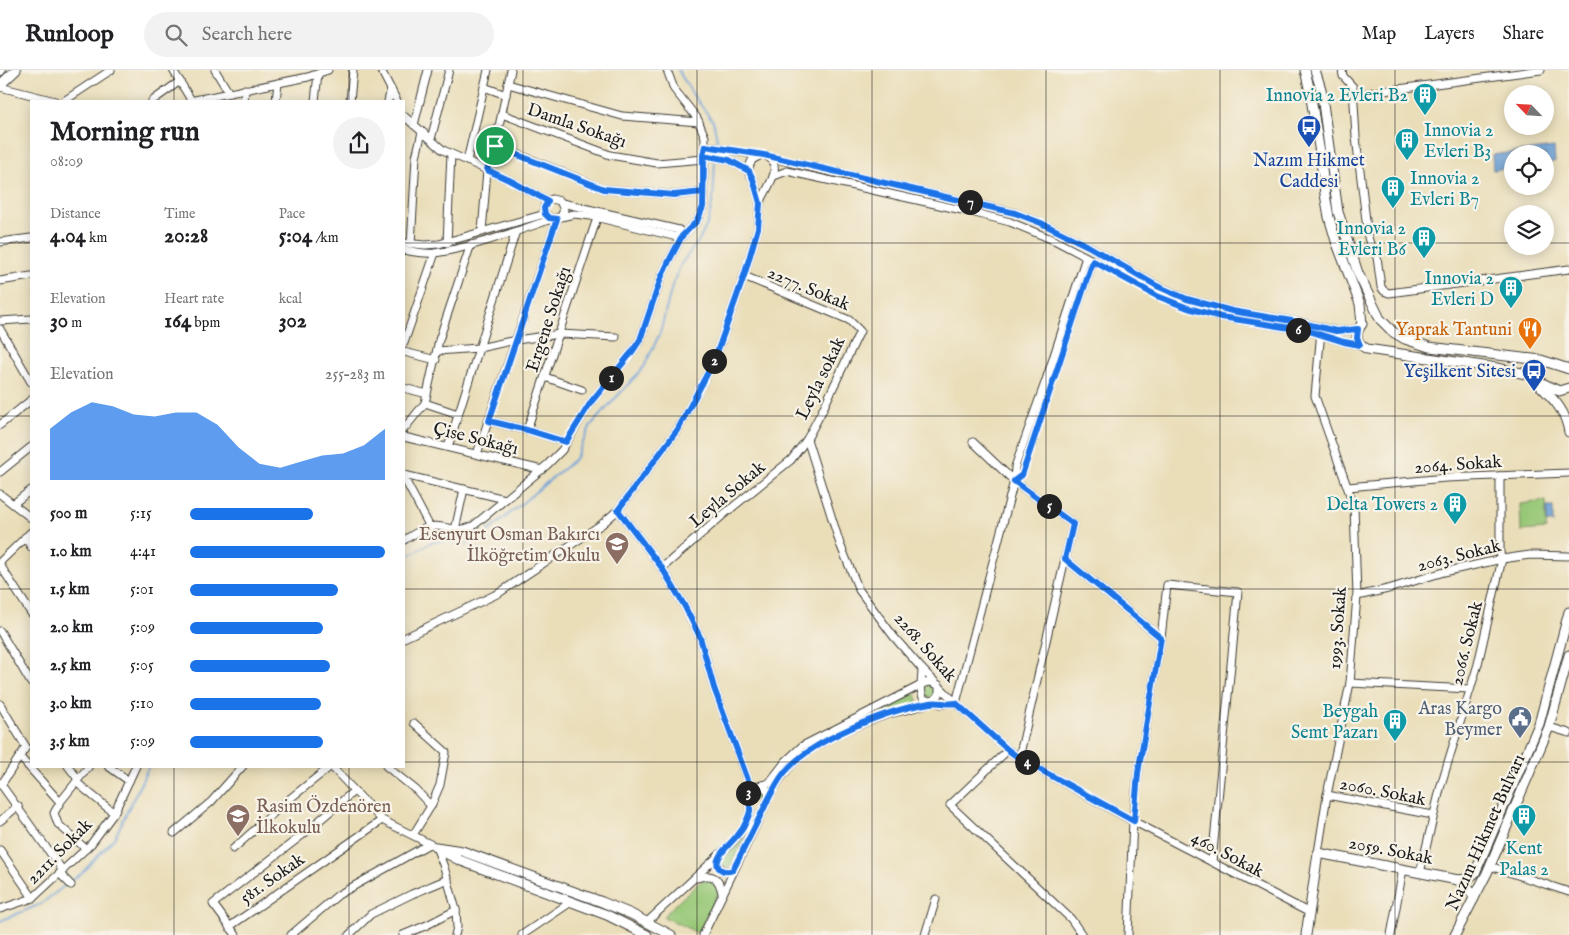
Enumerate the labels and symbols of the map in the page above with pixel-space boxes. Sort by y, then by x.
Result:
building icon: Innovia 2 Evleri B2 [1412,82,1438,116]
place label: Innovia 2 Evleri B2 [1266,85,1408,108]
north arrow [1504,85,1554,135]
street label: Damla Sokağı [524,99,629,154]
bus stop icon: Nazım Hikmet Caddesi [1296,114,1322,148]
place label: Innovia 2 Evleri B3 [1424,120,1493,164]
pin [474,125,516,167]
building icon: Innovia 2 Evleri B3 [1394,127,1420,161]
place label: Nazım Hikmet Caddesi [1253,150,1365,194]
place label: Innovia 2 Evleri B7 [1410,168,1479,212]
building icon: Innovia 2 Evleri B7 [1380,175,1406,209]
pin: 7 [958,190,982,214]
place label: Innovia 2 Evleri B6 [1337,218,1406,262]
building icon: Innovia 2 Evleri B6 [1411,225,1437,259]
street label: 2277. Sokak [764,262,853,317]
street label: Ergene Sokağı [522,264,577,375]
place label: Innovia 2 Evleri D [1425,268,1494,312]
building icon: Innovia 2 Evleri D [1498,275,1524,309]
restaurant icon: Yaprak Tantuni [1517,316,1543,350]
pin: 6 [1286,318,1310,342]
place label: Yaprak Tantuni [1396,319,1512,342]
street label: Leyla sokak [791,333,851,424]
pin: 2 [702,348,726,374]
bus stop icon: Yeşilkent Sitesi [1521,358,1547,392]
place label: Yeşilkent Sitesi [1403,361,1516,384]
pin: 1 [598,366,624,390]
street label: Çise Sokağı [431,418,521,461]
street label: 2064. Sokak [1414,451,1503,480]
street label: Leyla Sokak [685,456,771,534]
building icon: Delta Towers 2 [1442,491,1468,525]
pin: 5 [1036,494,1062,518]
place label: Delta Towers 2 [1326,494,1438,517]
place label: Esenyurt Osman Bakırcı İlköğretim Okulu [419,524,600,568]
school or university icon: Esenyurt Osman Bakırcı İlköğretim Okulu [604,531,630,565]
street label: 2063. Sokak [1415,535,1504,578]
street label: 1993. Sokak [1324,586,1353,670]
street label: 2066. Sokak [1446,598,1489,688]
street label: 2268. Sokak [888,608,962,688]
place label: Aras Kargo Beymer [1417,698,1502,742]
place label: Beygah Semt Pazarı [1291,701,1378,745]
public building icon: Aras Kargo Beymer [1507,705,1533,739]
building icon: Beygah Semt Pazarı [1382,708,1408,742]
pin: 4 [1014,750,1040,774]
street label: Nazım Hikmet Bulvarı [1441,751,1531,914]
street label: 2060. Sokak [1338,773,1428,812]
pin: 3 [736,780,760,806]
place label: Rasim Özdenören İlkokulu [256,795,392,840]
school or university icon: Rasim Özdenören İlkokulu [225,803,251,837]
building icon: Kent Palas 2 [1511,803,1537,837]
street label: 2211. Sokak [22,814,98,890]
street label: 460. Sokak [1187,827,1268,884]
street label: 2059. Sokak [1347,832,1435,871]
place label: Kent Palas 2 [1499,838,1549,882]
street label: 581. Sokak [236,848,310,910]

